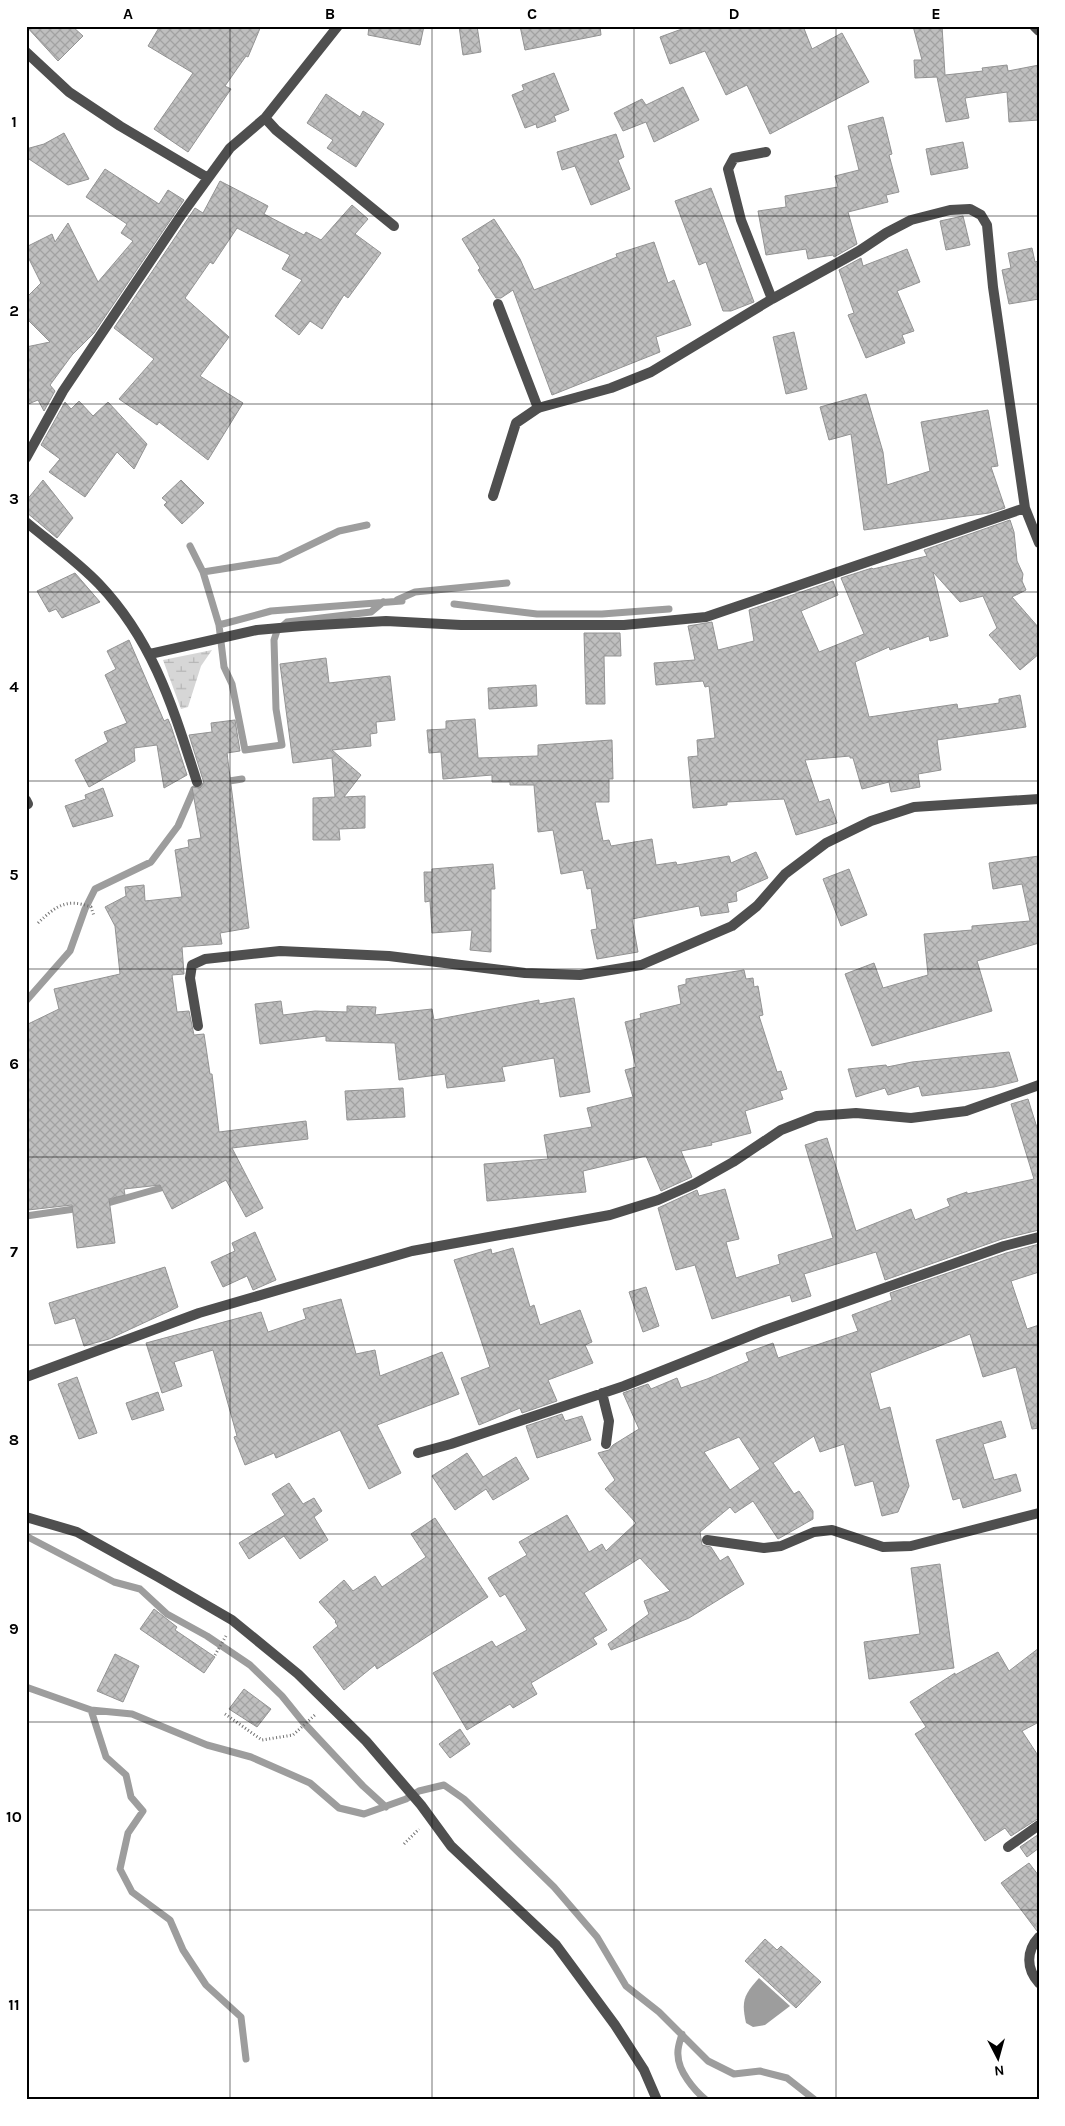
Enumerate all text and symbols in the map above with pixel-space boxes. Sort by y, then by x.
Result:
text: A [123,4,133,23]
text: B [325,4,335,23]
text: C [527,4,537,23]
text: D [729,4,740,23]
text: E [931,4,941,23]
text: 1 [11,112,17,131]
text: 2 [9,301,19,320]
text: 3 [9,489,19,508]
text: 4 [9,677,19,696]
text: 5 [9,865,19,884]
text: 6 [9,1054,19,1073]
text: 7 [10,1242,18,1261]
text: 8 [9,1430,19,1449]
text: 9 [9,1619,19,1638]
text: 10 [6,1807,22,1826]
text: 11 [8,1995,20,2014]
north arrow [972,2034,1022,2084]
text: N [993,2061,1005,2079]

